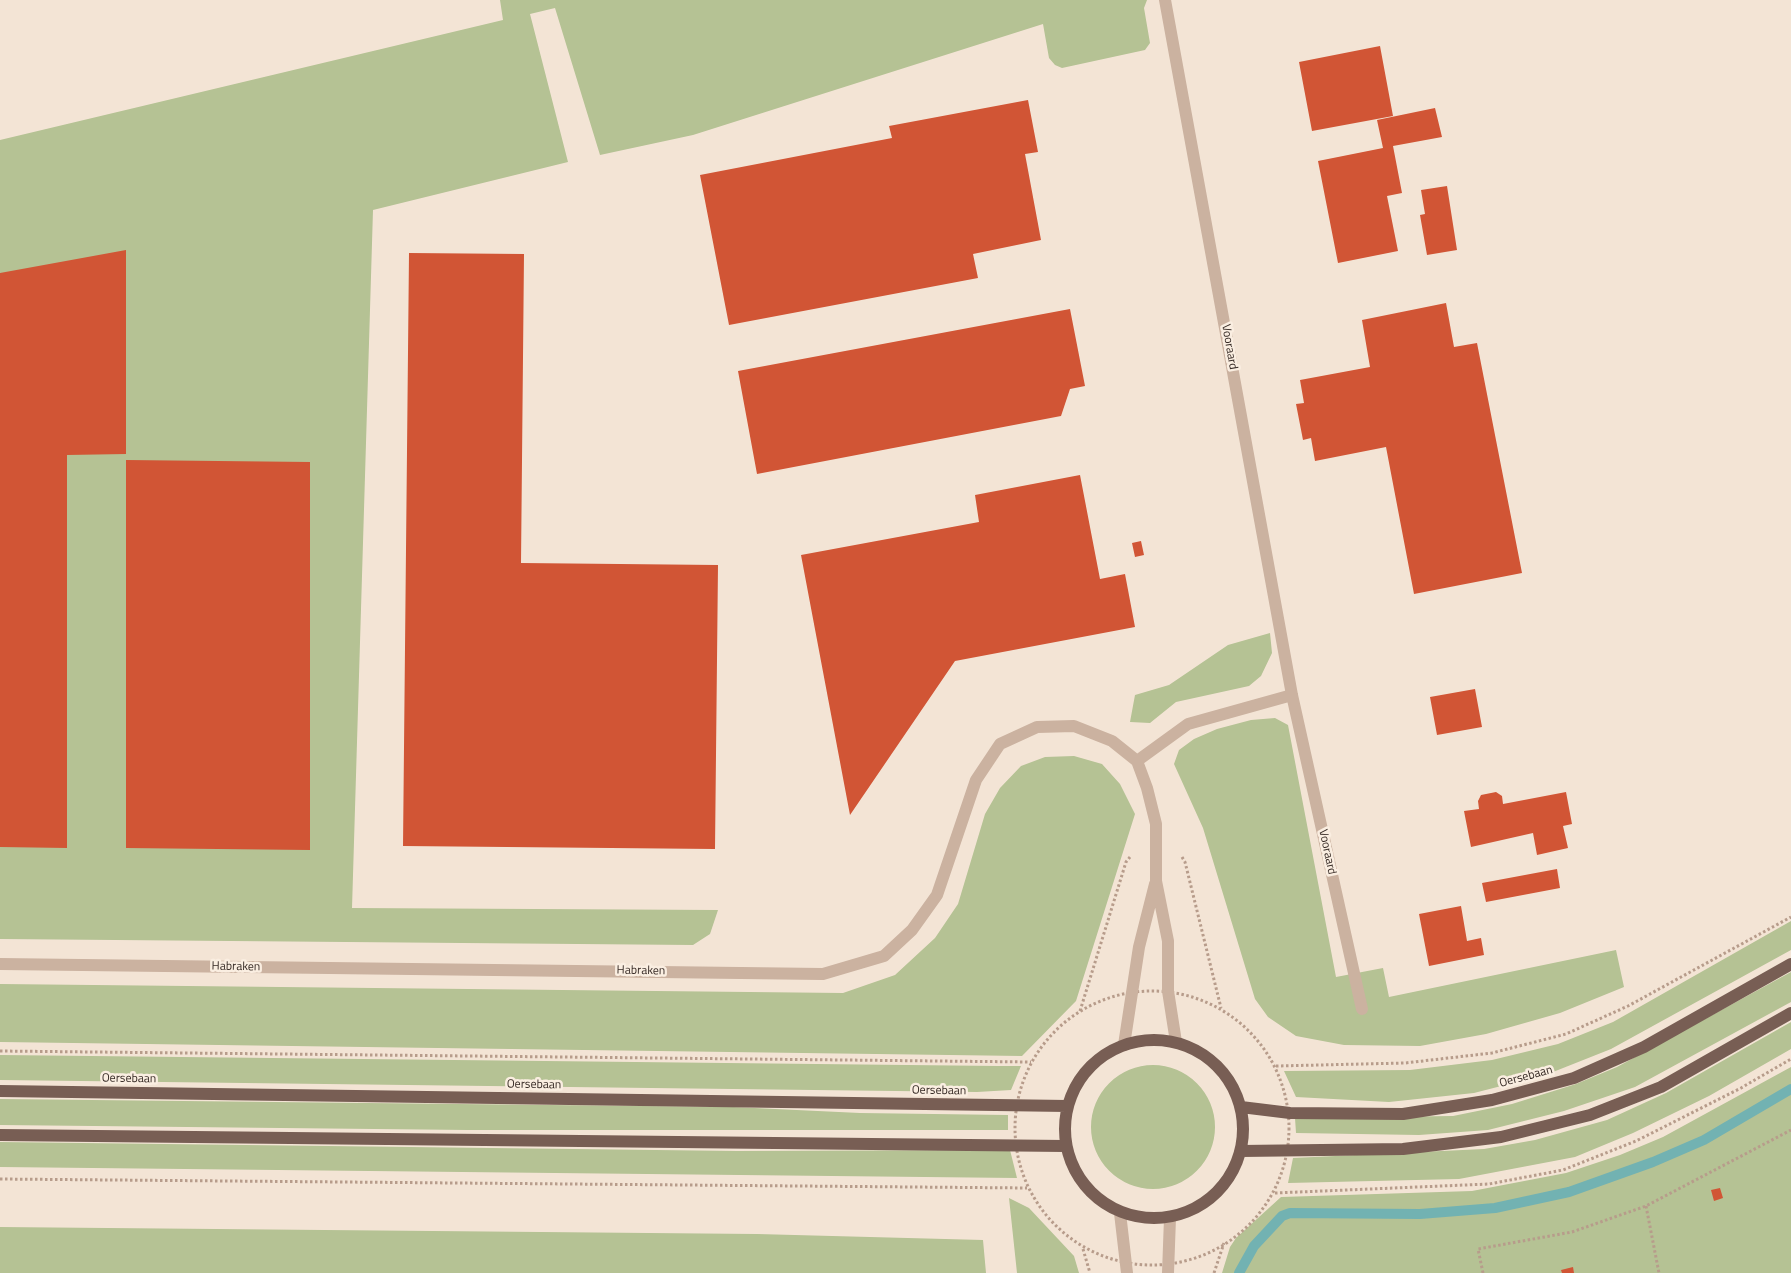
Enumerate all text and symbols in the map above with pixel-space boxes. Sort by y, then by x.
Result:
street label: Vooraard [1218,323,1240,371]
street label: Vooraard [1315,828,1339,876]
street label: Habraken [212,959,260,975]
street label: Habraken [617,963,665,979]
street label: Oersebaan [1498,1063,1554,1091]
street label: Oersebaan [102,1071,156,1087]
street label: Oersebaan [507,1077,561,1093]
street label: Oersebaan [912,1083,966,1099]

